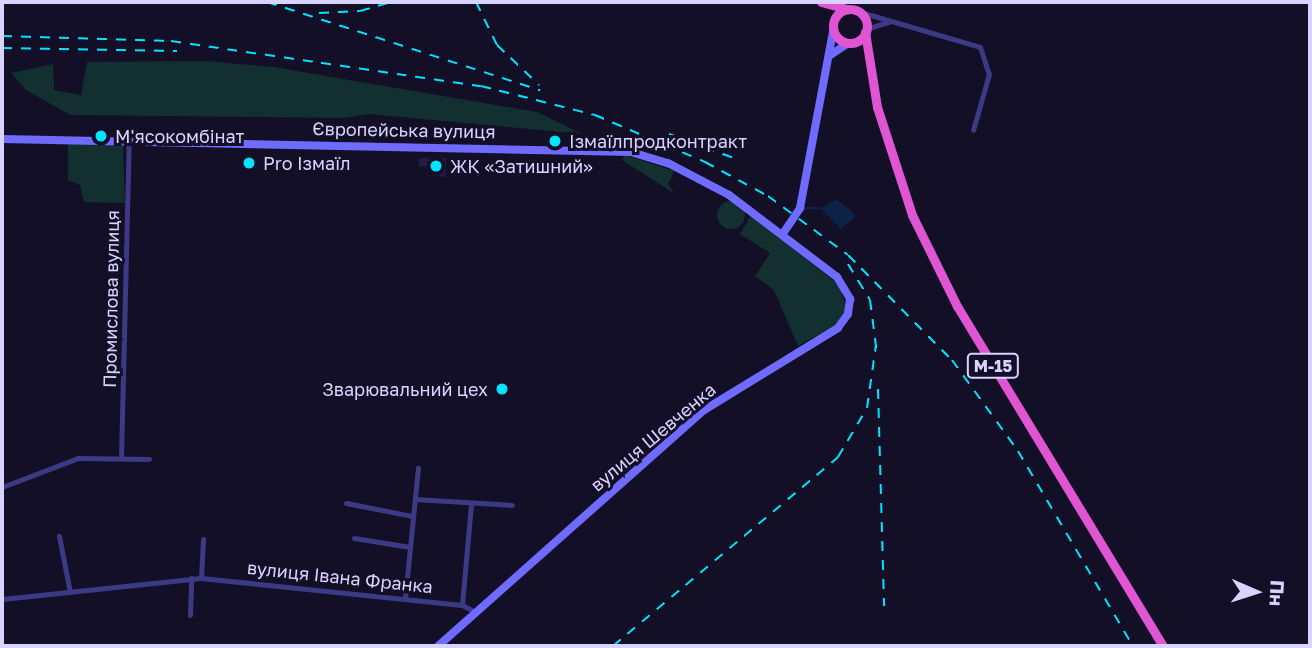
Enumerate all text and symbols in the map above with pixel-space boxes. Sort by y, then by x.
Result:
street label: Європейська вулиця [312,118,496,142]
place label: М'ясокомбінат [115,125,244,147]
marker: М'ясокомбінат [93,128,109,144]
place label: Ізмаїлпродконтракт [569,130,747,152]
marker: Ізмаїлпродконтракт [547,133,563,149]
place label: Pro Ізмаїл [263,152,351,174]
marker: Pro Ізмаїл [241,155,257,171]
place label: ЖК «Затишний» [450,155,593,177]
marker: ЖК «Затишний» [428,158,444,174]
street label: Промислова вулиця [99,210,123,388]
road number: М-15 [967,354,1019,378]
place label: Зварювальний цех [322,378,488,400]
street label: вулиця Шевченка [586,378,720,496]
marker: Зварювальний цех [494,381,510,397]
street label: вулиця Івана Франка [246,556,434,598]
north arrow [1221,557,1291,627]
text: Пн [1265,580,1290,607]

